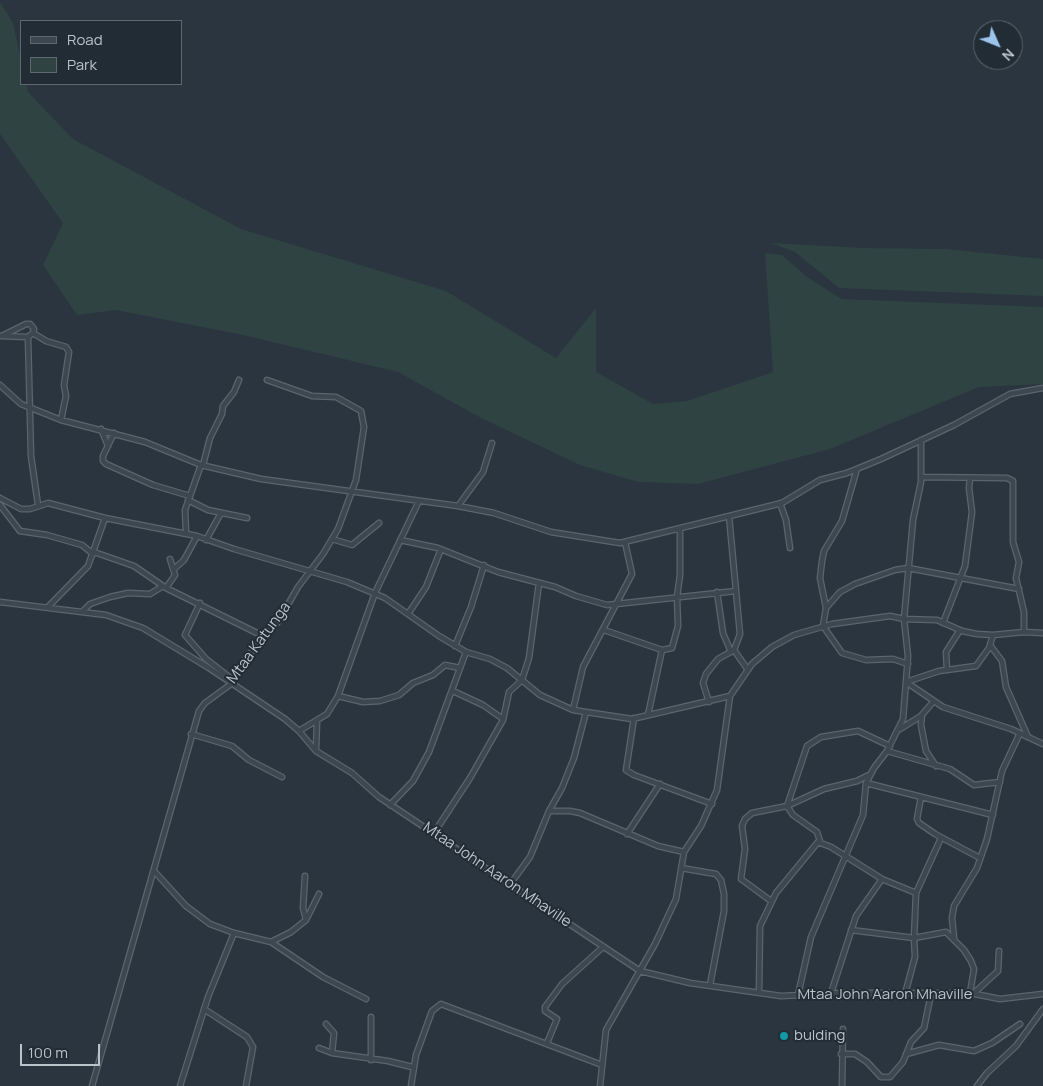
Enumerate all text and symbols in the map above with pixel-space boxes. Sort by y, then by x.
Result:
legend [20,20,182,85]
north arrow [973,20,1023,70]
text: Road [67,29,103,50]
text: N [998,45,1019,65]
text: Park [67,54,97,75]
street label: Mtaa Katunga [223,599,295,687]
street label: Mtaa John Aaron Mhaville [419,819,575,931]
street label: Mtaa John Aaron Mhaville [797,986,973,1004]
place label: bulding [794,1027,845,1045]
marker: bulding [778,1030,790,1042]
scale bar [22,1034,102,1066]
text: 100 m [28,1042,68,1063]

